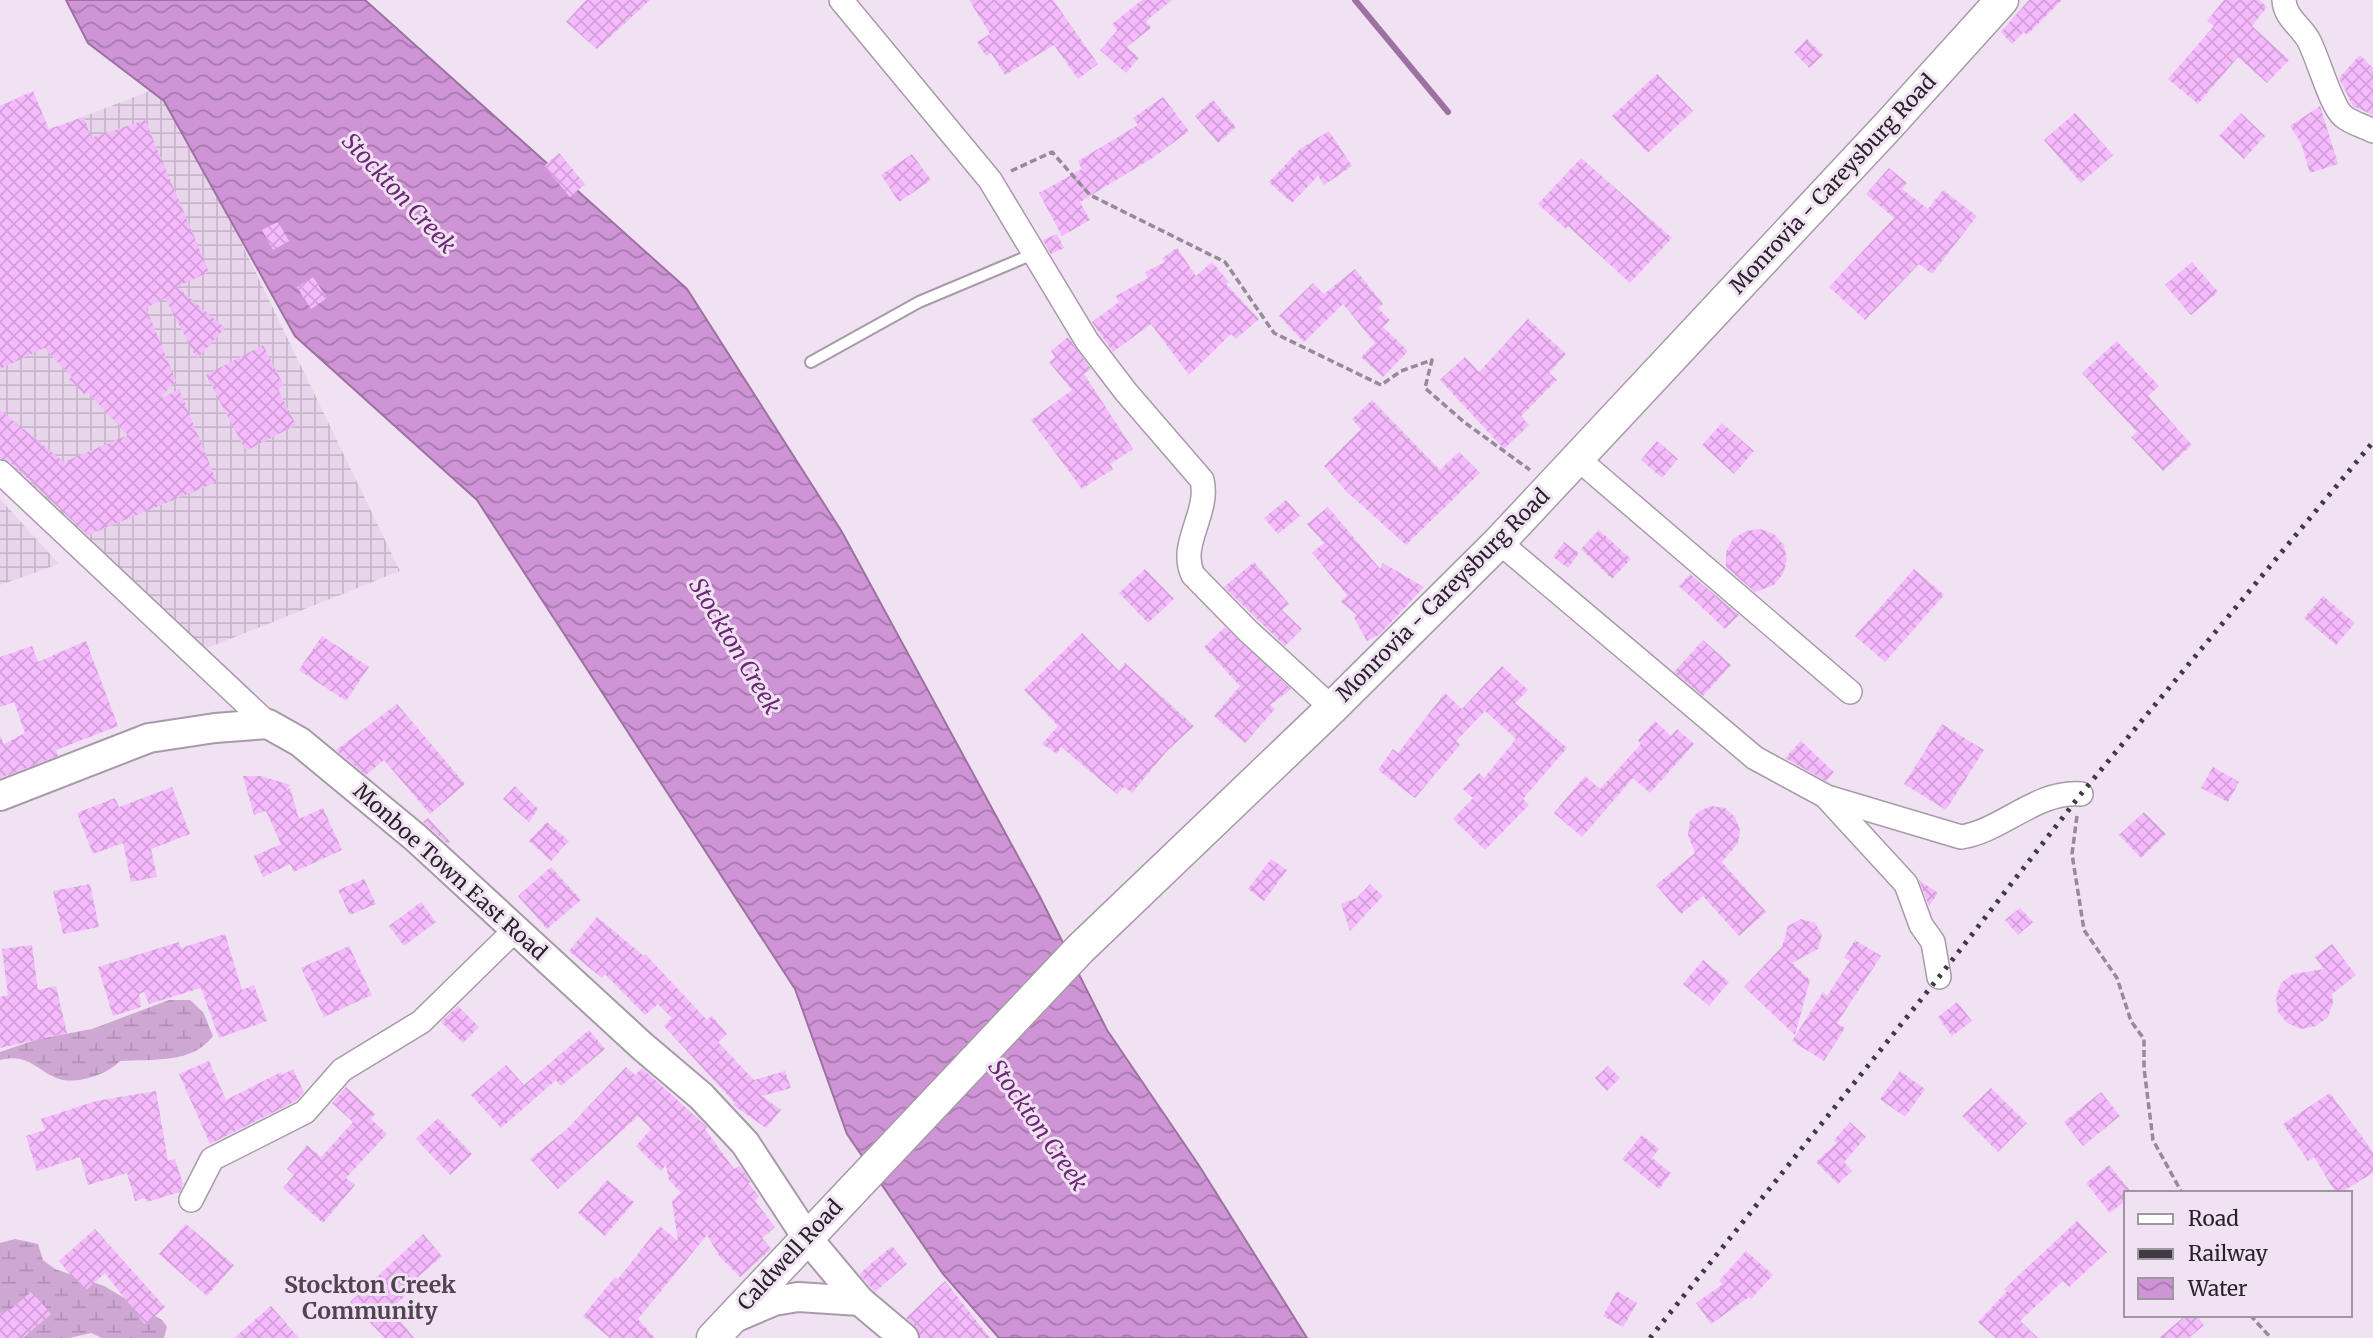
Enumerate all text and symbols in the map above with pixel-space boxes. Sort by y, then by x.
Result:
street label: Monrovia - Careysburg Road [1724,68,1942,299]
water label: Stockton Creek [336,127,463,259]
street label: Monrovia - Careysburg Road [1330,482,1555,707]
water label: Stockton Creek [683,572,788,719]
street label: Monboe Town East Road [348,777,553,966]
water label: Stockton Creek [982,1053,1095,1196]
legend [2124,1191,2352,1317]
street label: Caldwell Road [731,1193,848,1316]
text: Road [2188,1205,2239,1232]
text: Railway [2188,1240,2269,1267]
district label: Stockton Creek Community [284,1270,456,1325]
text: Water [2187,1275,2247,1302]

